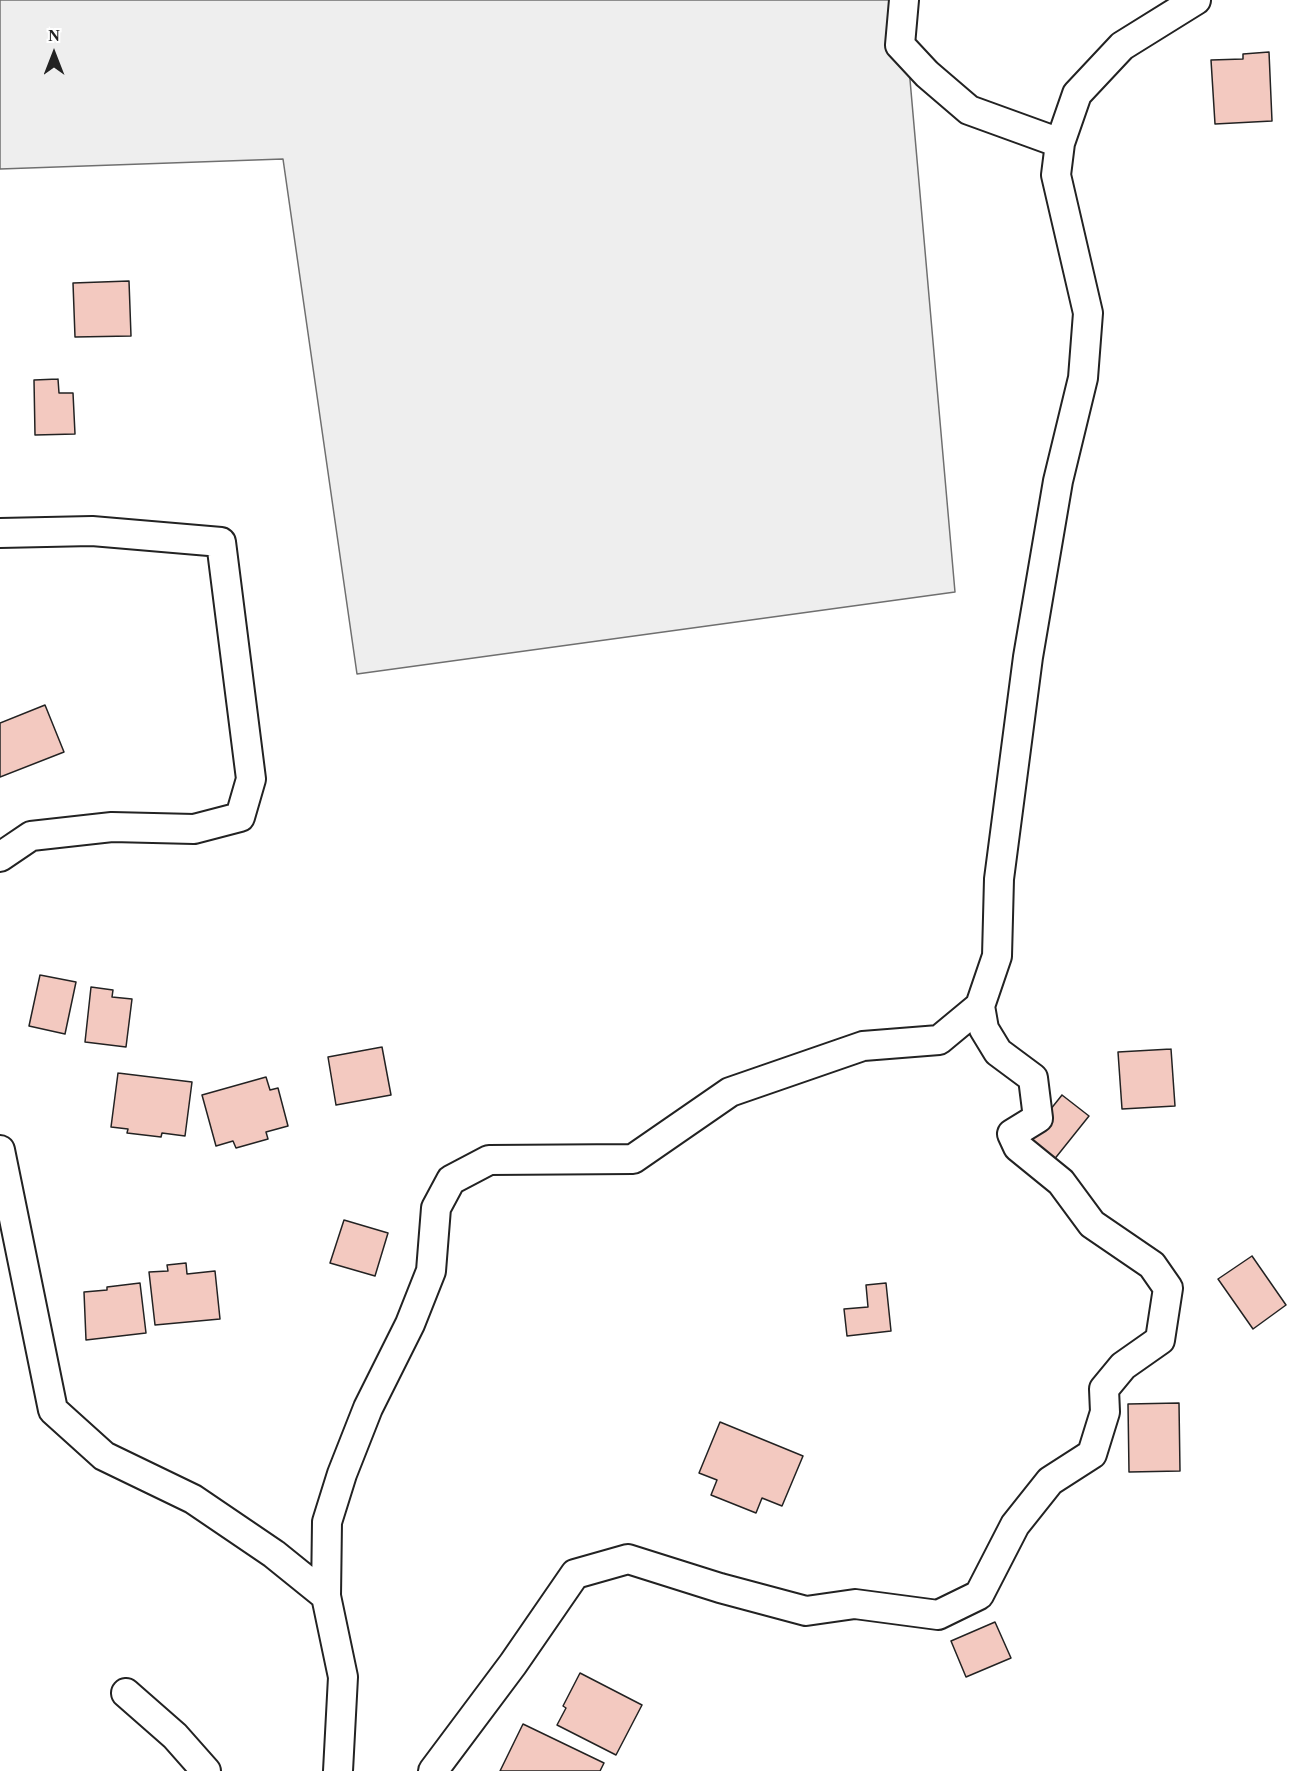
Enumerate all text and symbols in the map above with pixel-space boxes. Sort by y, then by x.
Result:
north arrow [24,24,84,84]
text: N [48,27,60,44]

